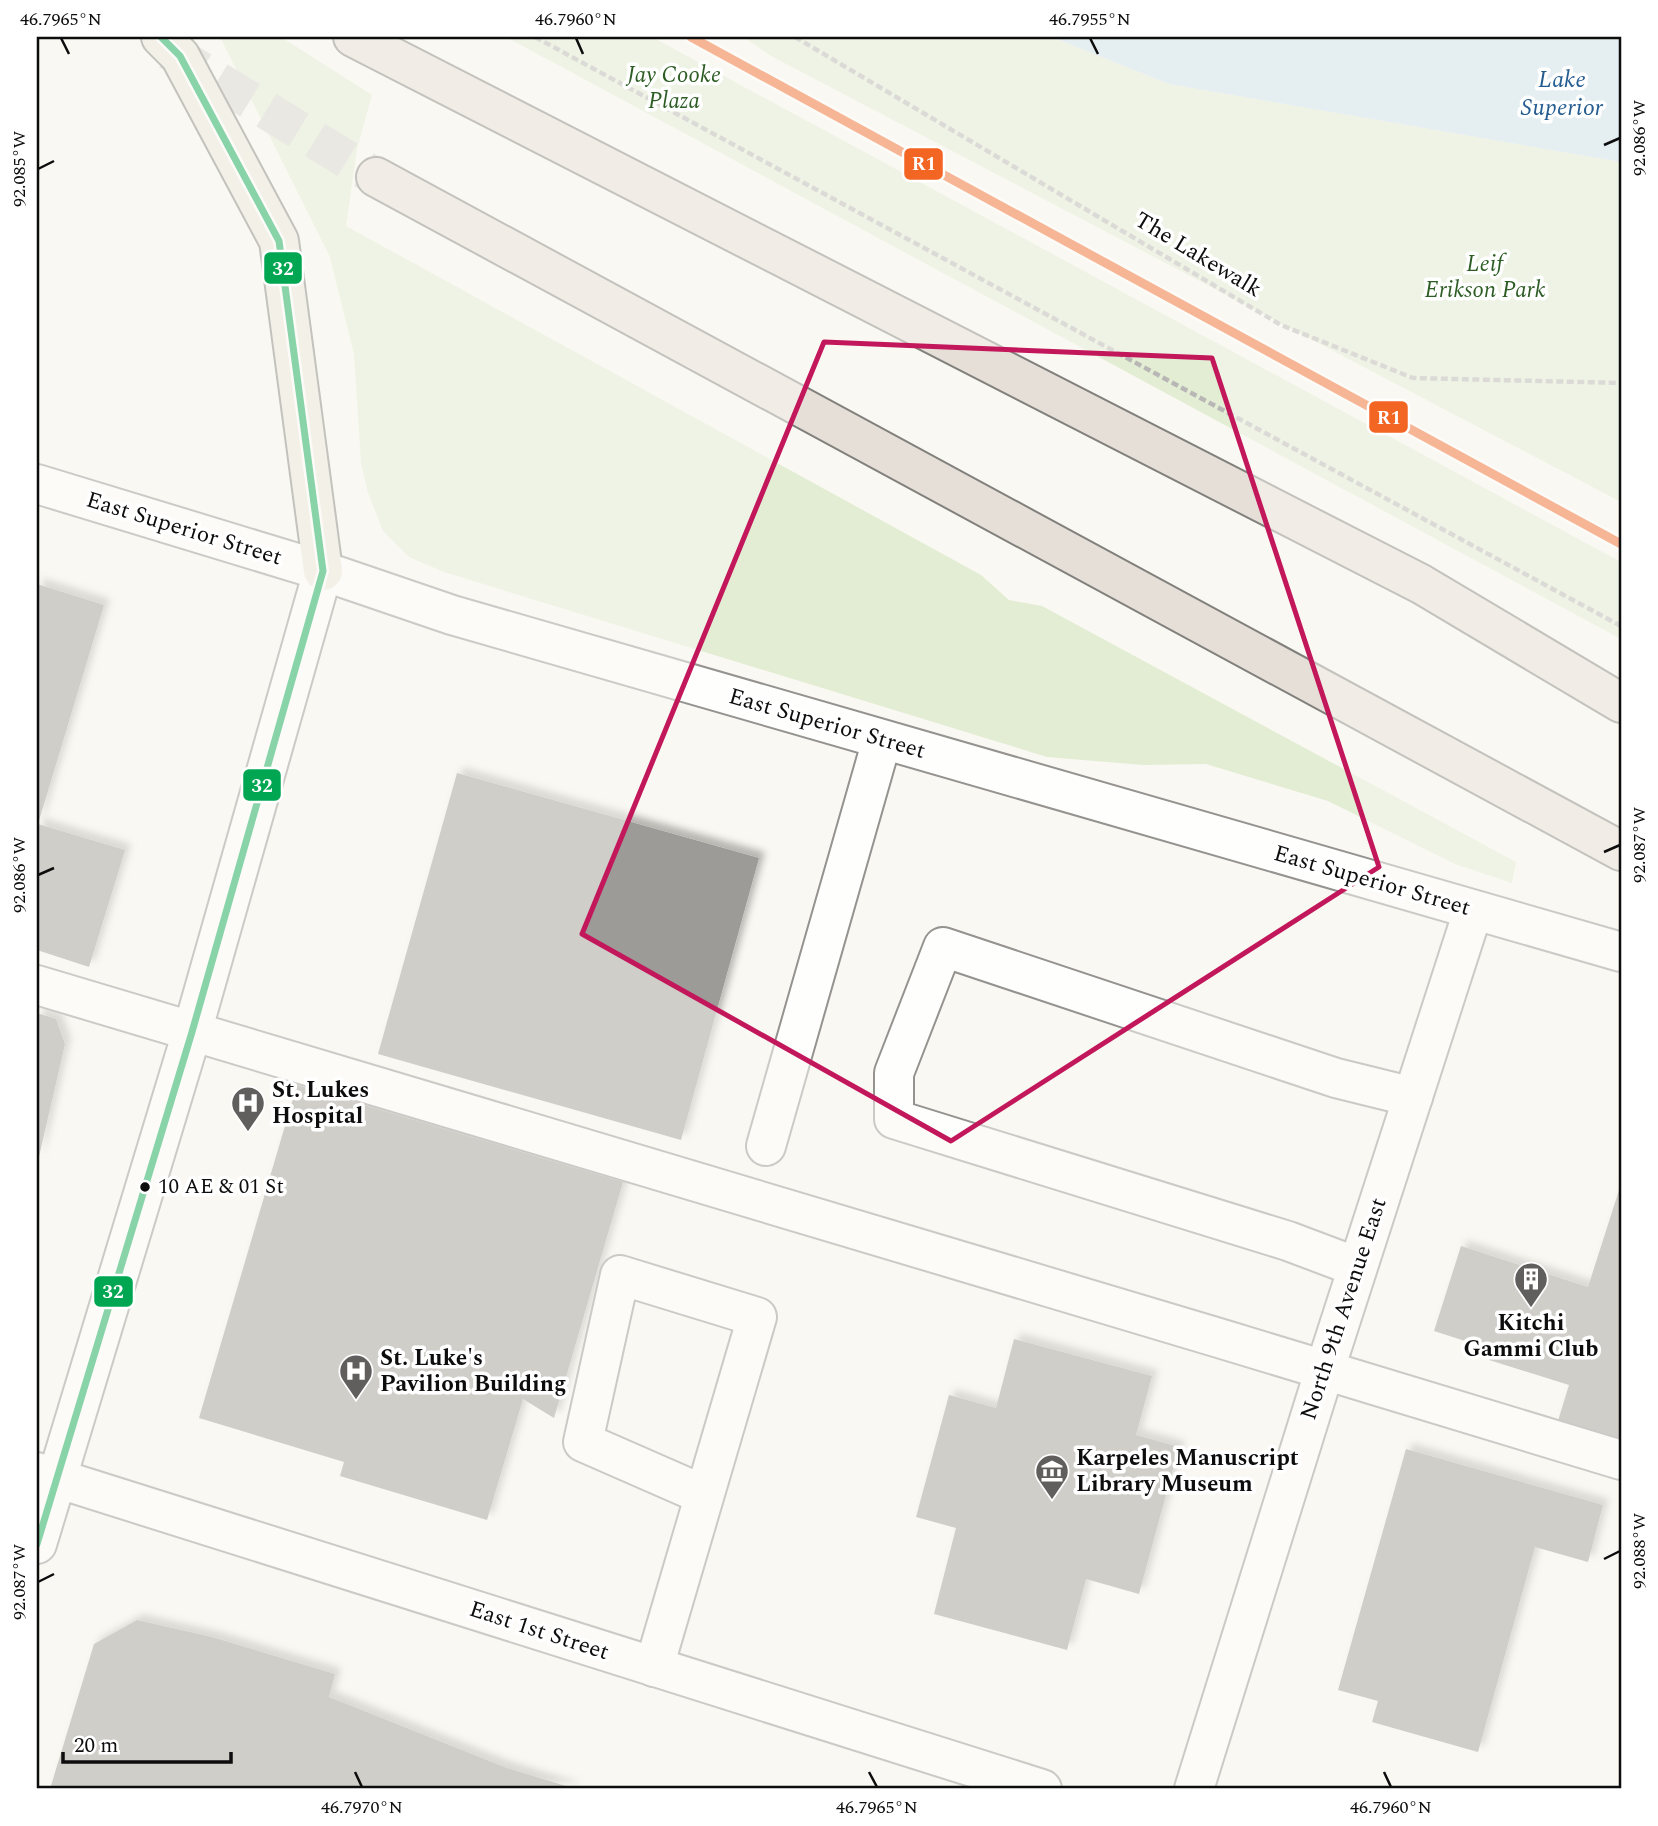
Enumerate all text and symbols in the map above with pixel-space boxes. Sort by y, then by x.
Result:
text: 46.7965°N [20,6,102,33]
text: 46.7960°N [535,6,617,33]
text: 46.7955°N [1049,6,1131,33]
park label: Jay Cooke Plaza [625,58,721,119]
water label: Lake Superior [1521,62,1604,126]
text: 92.086°W [1626,100,1653,176]
text: 92.085°W [6,131,33,207]
line badge: R1 [903,147,944,181]
text: R1 [912,150,936,179]
street label: The Lakewalk [1128,203,1268,307]
park label: Leif Erikson Park [1425,247,1546,308]
line badge: 32 [263,251,303,285]
text: 32 [272,255,294,284]
line badge: R1 [1368,400,1409,434]
text: R1 [1377,404,1401,433]
street label: East Superior Street [82,483,286,575]
street label: East Superior Street [724,679,930,769]
line badge: 32 [242,768,282,802]
text: 32 [251,772,273,801]
text: 92.087°W [1626,807,1653,883]
street label: East Superior Street [1269,836,1475,926]
text: 92.086°W [6,837,33,913]
place label: St. Lukes Hospital [272,1073,369,1134]
hospital icon: St. Lukes Hospital [229,1084,267,1133]
place label: 10 AE & 01 St [158,1171,284,1203]
marker: 10 AE & 01 St [138,1180,152,1194]
street label: North 9th Avenue East [1292,1193,1396,1425]
building icon: Kitchi Gammi Club [1512,1260,1550,1309]
line badge: 32 [93,1275,134,1308]
text: 32 [102,1278,124,1307]
place label: Kitchi Gammi Club [1464,1306,1599,1367]
place label: St. Luke's Pavilion Building [380,1341,566,1402]
hospital icon: St. Luke's Pavilion Building [337,1352,375,1401]
place label: Karpeles Manuscript Library Museum [1076,1441,1299,1502]
museum icon: Karpeles Manuscript Library Museum [1033,1452,1071,1501]
text: 92.088°W [1626,1513,1653,1589]
text: 92.087°W [6,1544,33,1620]
street label: East 1st Street [464,1592,614,1670]
scale bar [63,1721,231,1765]
text: 20 m [74,1730,118,1762]
text: 46.7970°N [321,1794,403,1821]
text: 46.7965°N [836,1794,918,1821]
text: 46.7960°N [1350,1794,1432,1821]

